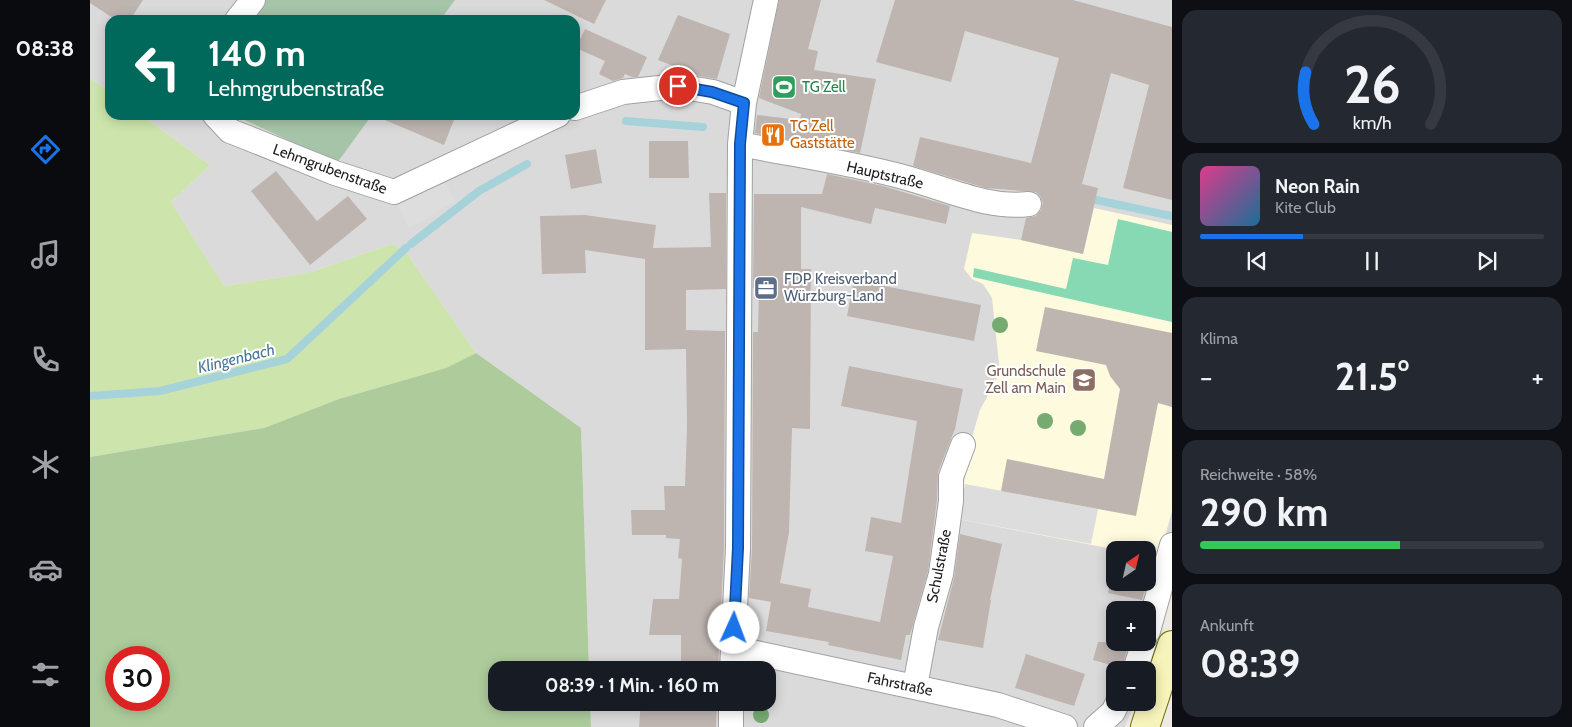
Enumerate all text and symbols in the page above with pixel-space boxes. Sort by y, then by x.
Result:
text: 140 m [208,32,306,75]
text: 08:38 [16,35,74,62]
icon: left [125,35,190,100]
text: 26 [1344,53,1400,116]
pin [657,65,699,107]
icon: arrive [664,72,692,100]
sports icon: TG Zell [771,74,797,100]
text: Lehmgrubenstraße [208,75,384,102]
place label: TG Zell [802,78,846,96]
text: km/h [1352,112,1392,133]
place label: TG Zell Gaststätte [790,117,855,152]
restaurant icon: TG Zell Gaststätte [760,122,786,148]
icon: directions [28,132,63,167]
street label: Lehmgrubenstraße [270,140,390,198]
street label: Hauptstraße [845,157,925,193]
text: Neon Rain [1275,175,1360,198]
text: Kite Club [1275,198,1336,217]
icon: music [28,237,63,272]
icon: previous [1243,247,1271,275]
icon: pause [1358,247,1386,275]
icon: next [1473,247,1501,275]
place label: FDP Kreisverband Würzburg-Land [784,270,897,305]
office icon: FDP Kreisverband Würzburg-Land [753,275,779,301]
text: Klima [1200,329,1238,348]
water label: Klingenbach [196,340,277,377]
icon: phone [28,342,63,377]
text: 21.5° [1335,353,1409,400]
text: − [1200,360,1212,394]
text: + [1532,360,1544,394]
place label: Grundschule Zell am Main [985,362,1066,397]
school or university icon: Grundschule Zell am Main [1071,367,1097,393]
icon: climate [28,447,63,482]
text: Reichweite · 58% [1200,465,1317,484]
text: 290 km [1200,489,1328,536]
street label: Schulstraße [923,527,955,604]
north arrow [1106,541,1156,591]
map controls [1106,541,1156,711]
icon: car [28,552,63,587]
position arrow [707,601,759,653]
button: + [1106,601,1156,651]
text: Ankunft [1200,616,1254,635]
text: 08:39 [1200,640,1300,687]
speed limit sign: 30 [105,646,170,711]
icon: filters [28,657,63,692]
button: − [1106,661,1156,711]
street label: Fahrstraße [866,668,935,700]
text: 08:39 · 1 Min. · 160 m [545,674,719,697]

